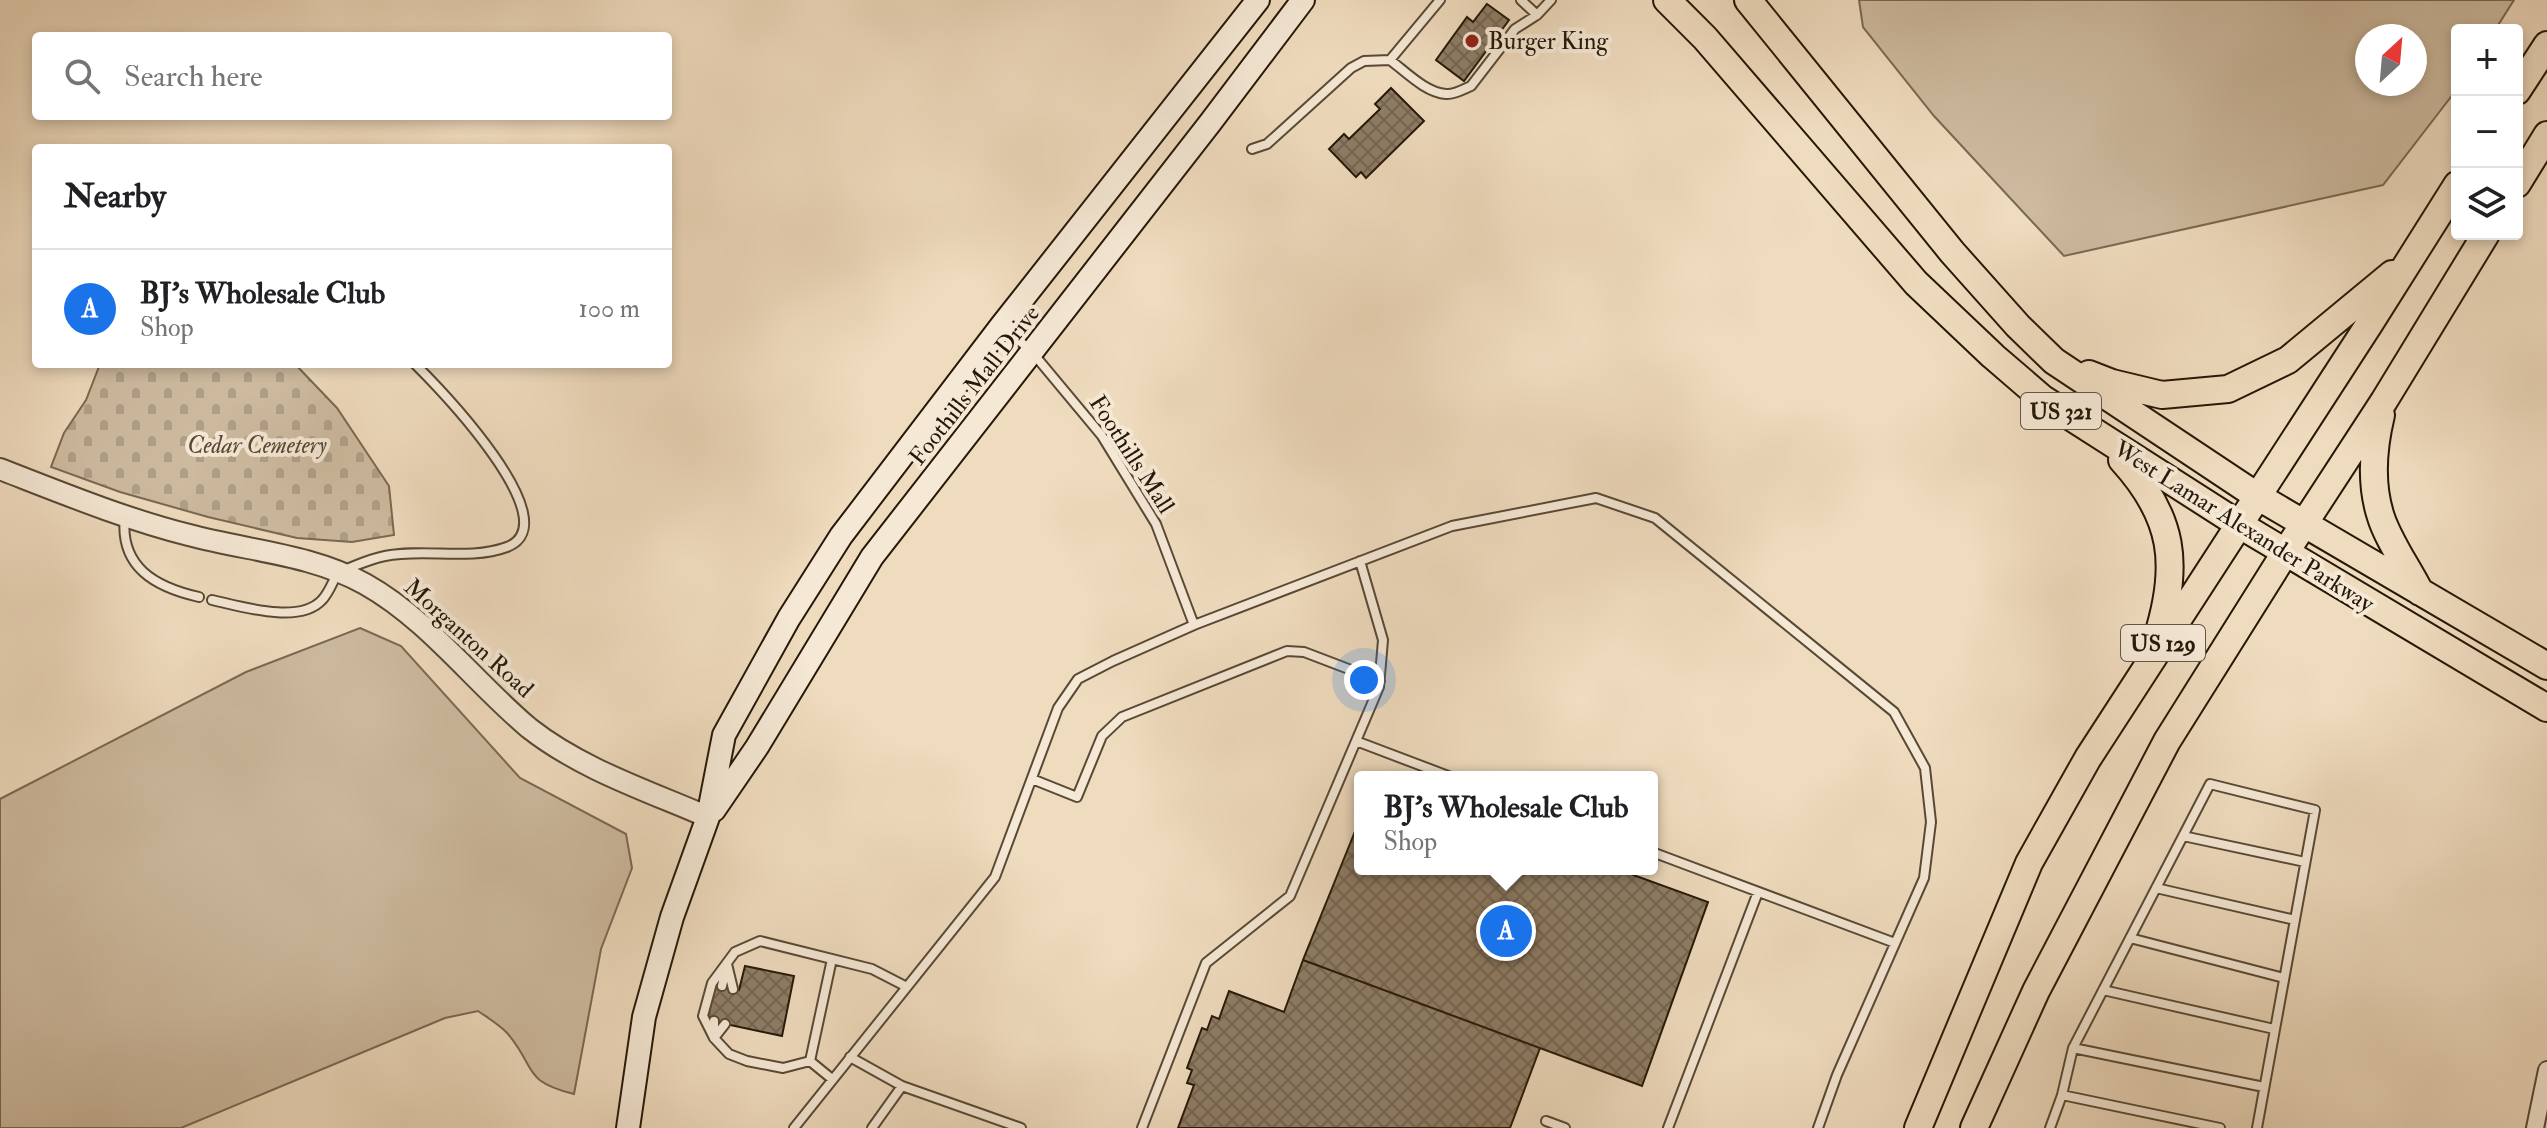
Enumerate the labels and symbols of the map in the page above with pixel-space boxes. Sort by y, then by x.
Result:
north arrow [2355,24,2427,96]
place label: Burger King [1488,26,1609,57]
marker: Burger King [1463,32,1481,50]
street label: Foothills Mall Drive [902,299,1047,472]
street label: Foothills Mall [1082,389,1181,519]
road number: US 321 [2021,393,2101,429]
park label: Cedar Cemetery [187,430,328,461]
street label: West Lamar Alexander Parkway [2107,433,2380,620]
street label: Morganton Road [397,572,540,705]
road number: US 129 [2121,625,2205,661]
your location [1344,660,1384,700]
pin: A [1480,901,1532,961]

